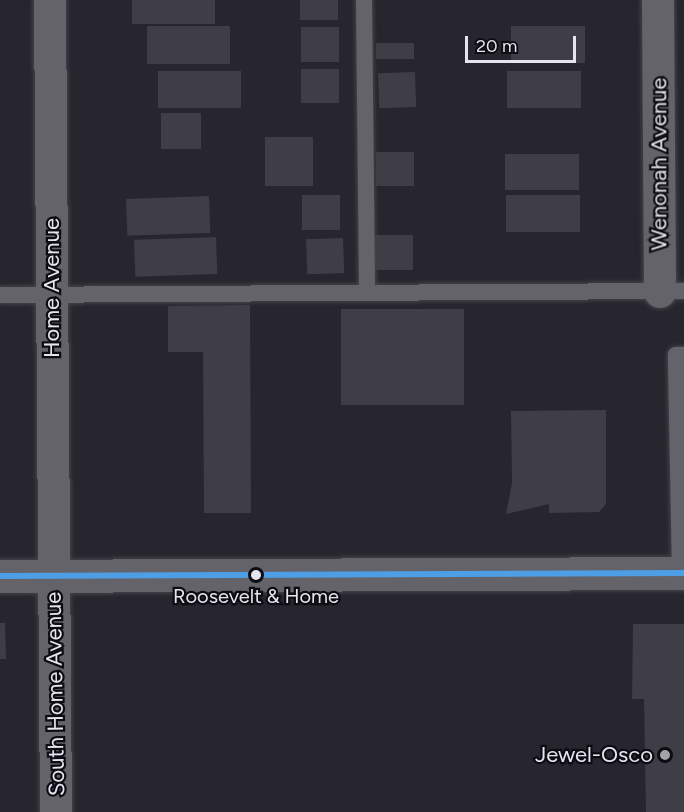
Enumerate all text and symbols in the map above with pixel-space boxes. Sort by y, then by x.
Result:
scale bar [468,24,579,62]
text: 20 m [476,35,517,57]
street label: Wenonah Avenue [646,78,672,250]
street label: Home Avenue [39,218,65,358]
marker: Roosevelt & Home [250,569,262,581]
place label: Roosevelt & Home [173,584,339,608]
street label: South Home Avenue [40,592,70,796]
place label: Jewel-Osco [535,742,653,768]
marker: Jewel-Osco [658,748,672,762]

